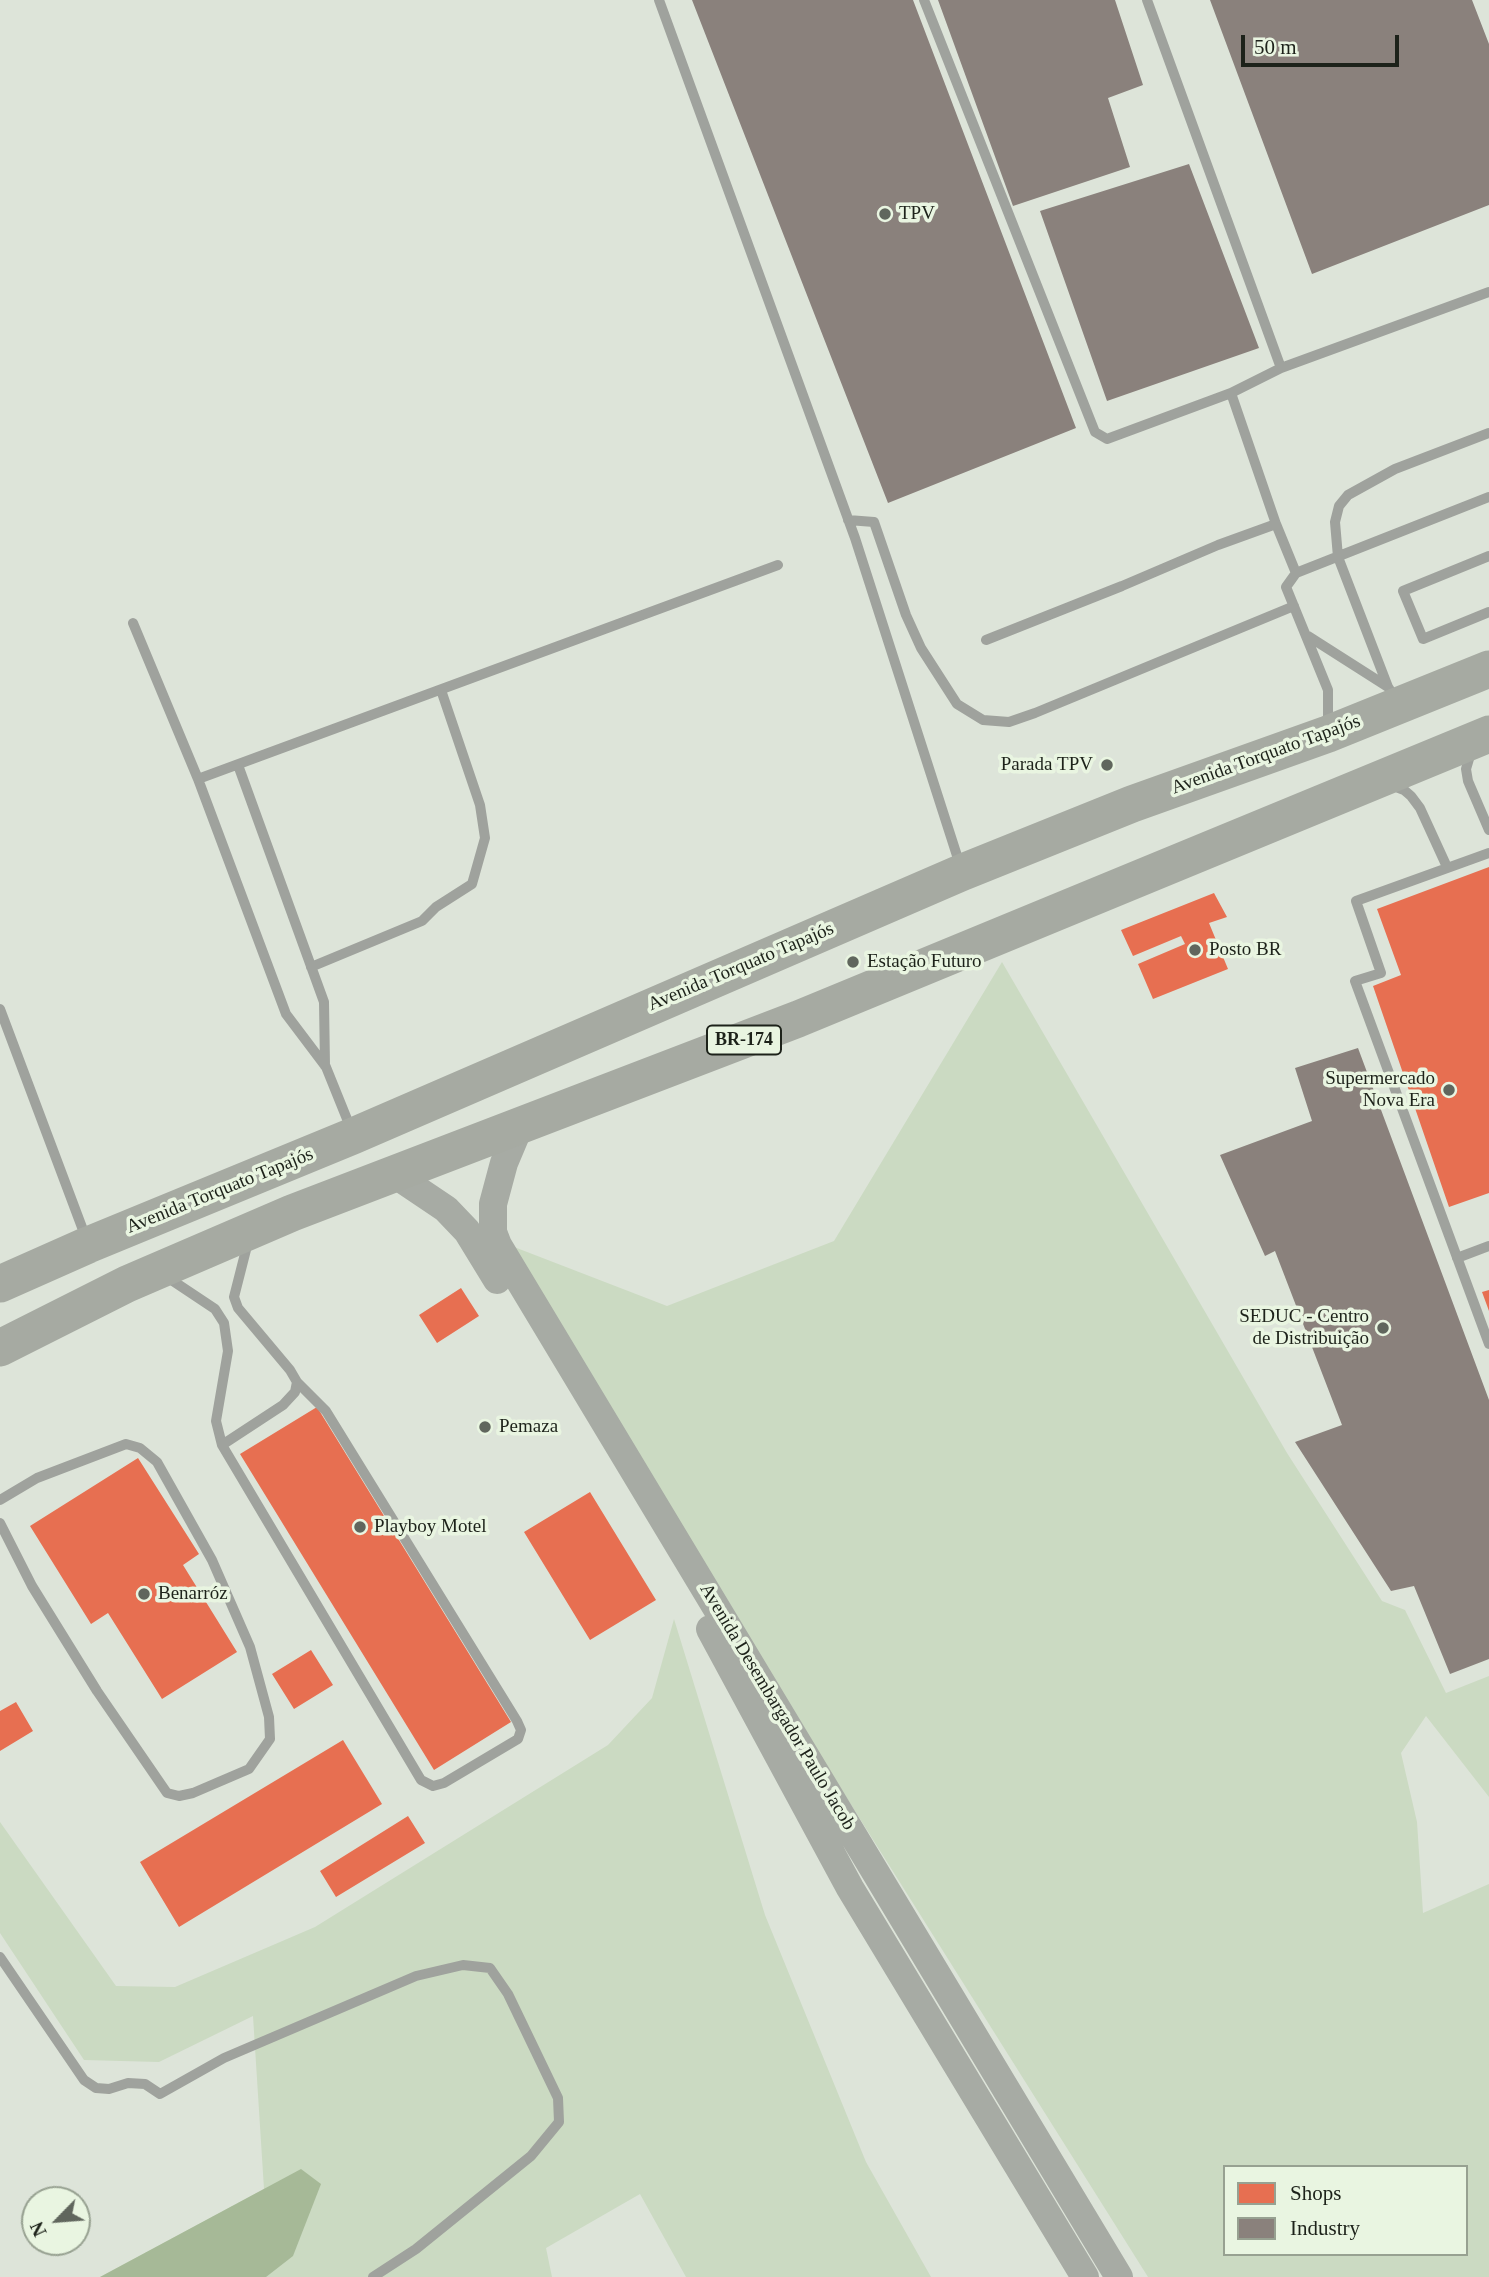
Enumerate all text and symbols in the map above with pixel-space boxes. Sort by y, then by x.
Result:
scale bar [1244,21,1402,65]
text: 50 m [1254,35,1297,59]
place label: TPV [899,203,935,225]
marker: TPV [877,206,893,222]
street label: Avenida Torquato Tapajós [1168,710,1364,800]
place label: Parada TPV [1001,754,1093,776]
marker: Parada TPV [1099,757,1115,773]
street label: Avenida Torquato Tapajós [645,918,837,1016]
place label: Posto BR [1209,939,1281,961]
marker: Posto BR [1187,942,1203,958]
place label: Estação Futuro [867,951,982,973]
marker: Estação Futuro [845,954,861,970]
road number: BR-174 [707,1026,781,1055]
place label: Supermercado Nova Era [1325,1068,1435,1112]
marker: Supermercado Nova Era [1441,1082,1457,1098]
street label: Avenida Torquato Tapajós [123,1143,317,1239]
place label: SEDUC - Centro de Distribuição [1239,1306,1369,1350]
marker: SEDUC - Centro de Distribuição [1375,1320,1391,1336]
place label: Pemaza [499,1416,558,1438]
marker: Pemaza [477,1419,493,1435]
place label: Playboy Motel [374,1516,486,1538]
marker: Playboy Motel [352,1519,368,1535]
street label: Avenida Desembargador Paulo Jacob [694,1580,860,1834]
place label: Benarróz [158,1583,228,1605]
marker: Benarróz [136,1586,152,1602]
legend [1223,2165,1468,2256]
text: Shops [1290,2181,1341,2205]
north arrow [21,2186,91,2256]
text: Industry [1290,2216,1360,2240]
text: N [26,2219,51,2240]

